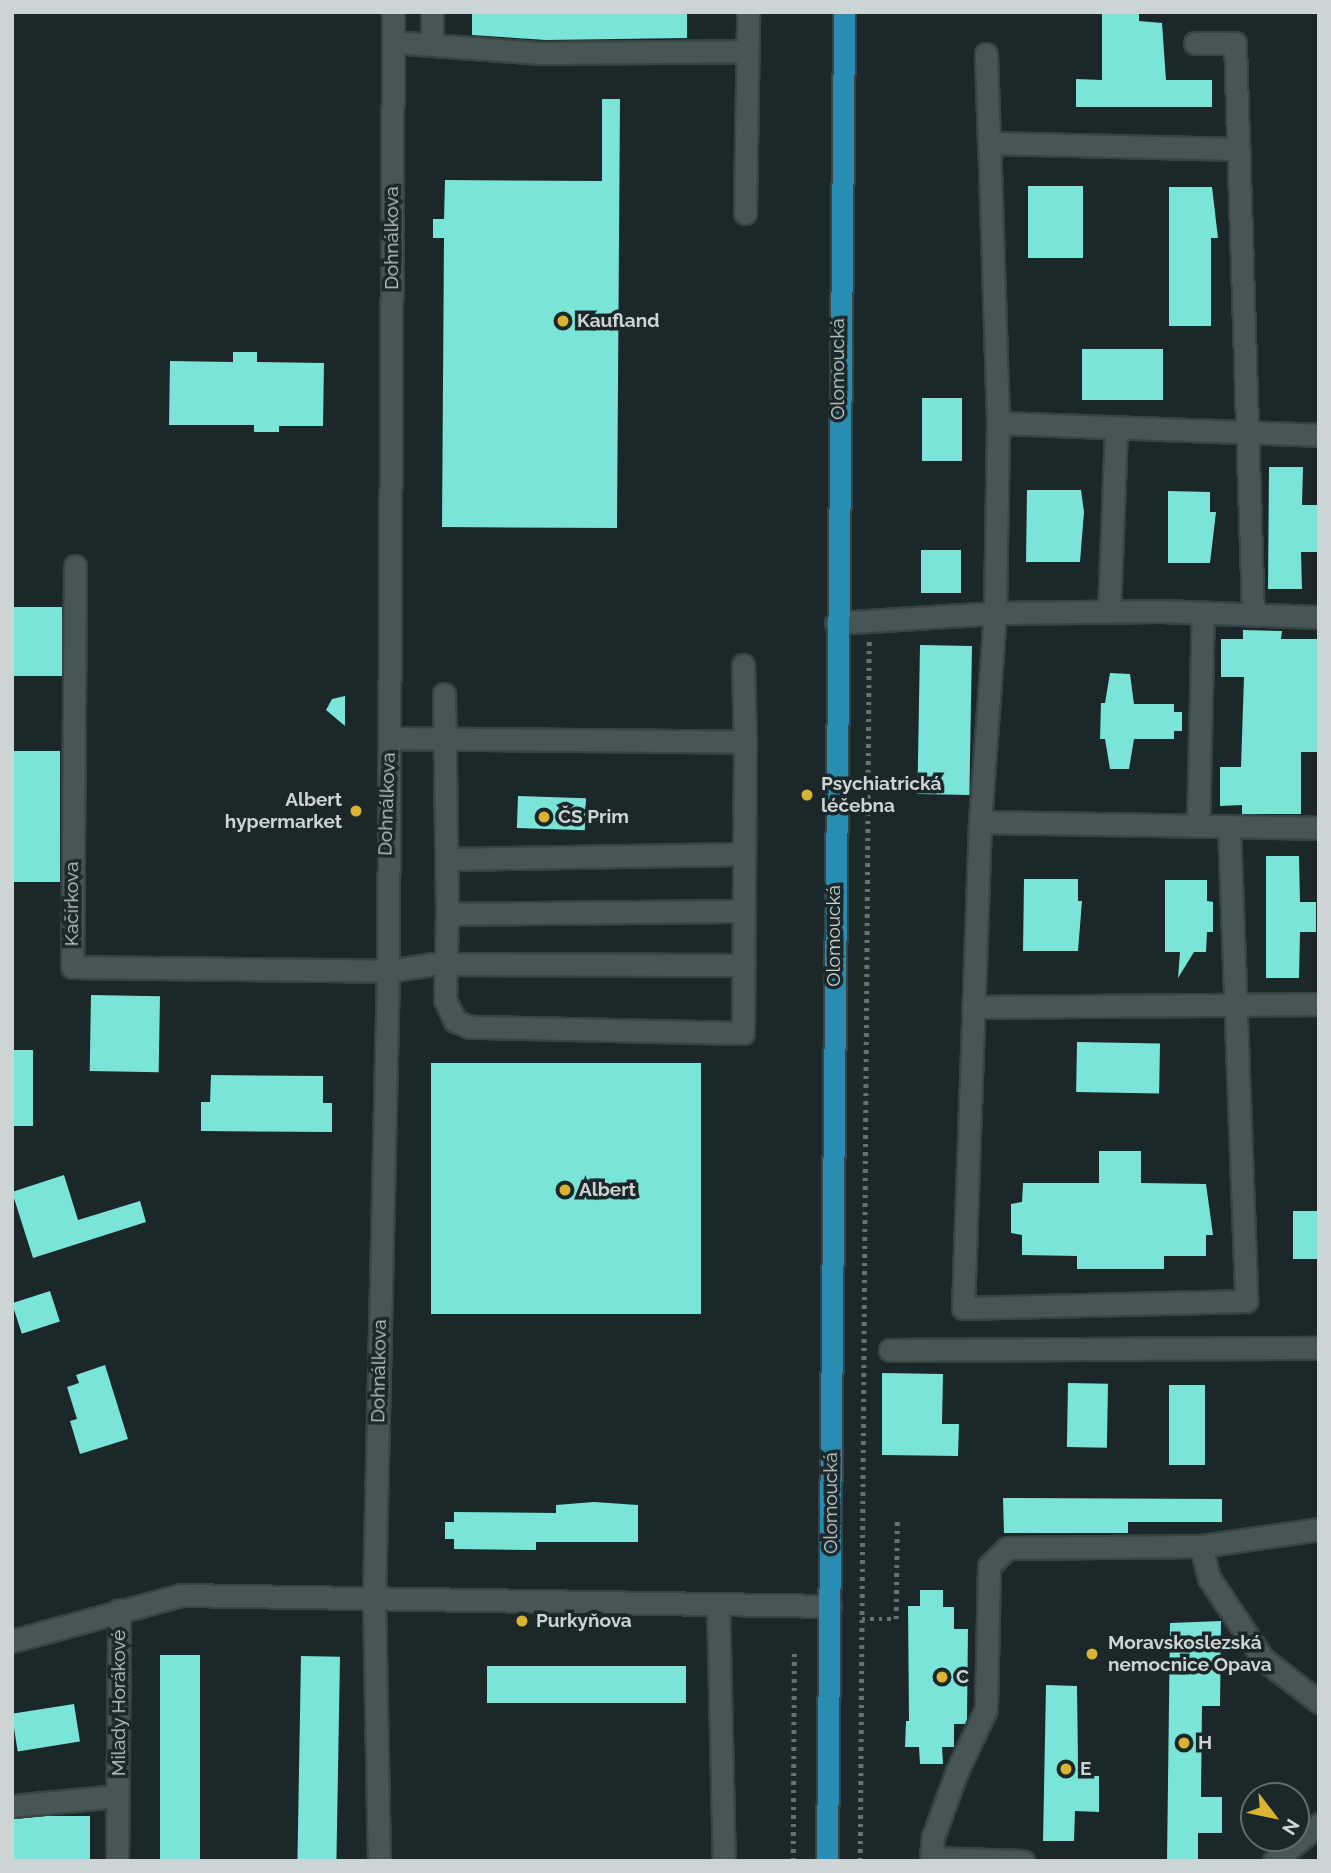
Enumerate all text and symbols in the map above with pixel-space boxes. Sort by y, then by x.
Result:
street label: Dohnálkova [381,186,403,290]
place label: Kaufland [577,310,659,332]
marker: Kaufland [555,313,571,329]
street label: Olomoucká [827,318,849,420]
street label: Dohnálkova [374,752,400,856]
place label: Psychiatrická léčebna [821,773,941,817]
marker: Psychiatrická léčebna [799,787,815,803]
place label: Albert hypermarket [225,789,342,833]
marker: Albert hypermarket [348,803,364,819]
place label: ČS Prim [558,806,629,828]
marker: ČS Prim [536,809,552,825]
street label: Kačírkova [61,862,83,946]
street label: Olomoucká [823,885,845,987]
place label: Albert [579,1179,636,1201]
marker: Albert [557,1182,573,1198]
street label: Dohnálkova [367,1319,391,1423]
street label: Olomoucká [820,1452,842,1554]
place label: Purkyňova [536,1610,632,1632]
marker: Purkyňova [514,1613,530,1629]
street label: Milady Horákové [108,1630,130,1776]
place label: Moravskoslezská nemocnice Opava [1108,1632,1272,1676]
marker: Moravskoslezská nemocnice Opava [1082,1644,1102,1664]
place label: C [956,1666,969,1688]
marker: C [934,1669,950,1685]
place label: H [1198,1732,1212,1754]
marker: H [1176,1735,1192,1751]
place label: E [1080,1758,1091,1780]
marker: E [1058,1761,1074,1777]
north arrow [1240,1782,1310,1852]
text: N [1278,1815,1304,1839]

